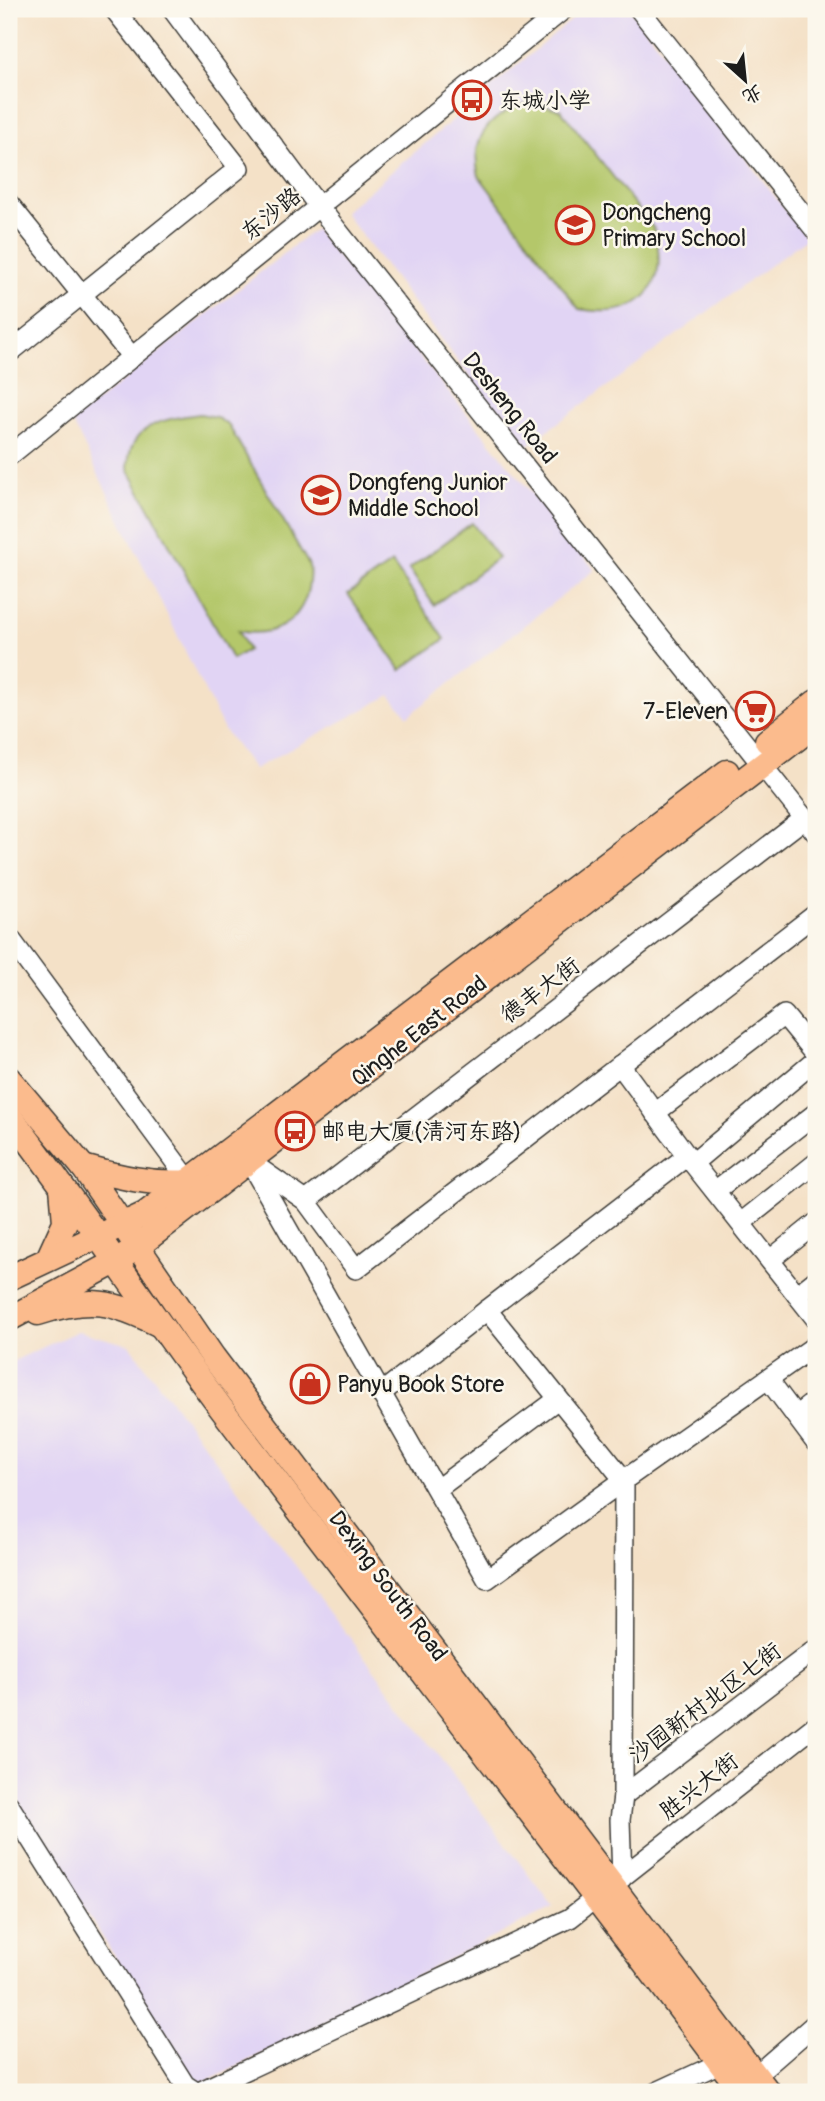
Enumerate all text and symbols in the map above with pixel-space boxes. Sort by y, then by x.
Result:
north arrow [710,46,780,116]
bus stop icon: 东城小学 [451,79,493,121]
text: 北 [738,79,766,109]
place label: 东城小学 [499,86,591,115]
street label: 东沙路 [235,181,307,247]
place label: Dongcheng Primary School [602,198,746,253]
school or university icon: Dongcheng Primary School [554,204,596,246]
street label: Desheng Road [456,346,564,470]
place label: Dongfeng Junior Middle School [348,468,508,523]
school or university icon: Dongfeng Junior Middle School [300,474,342,516]
supermarket icon: 7-Eleven [734,690,776,732]
place label: 7-Eleven [643,697,728,726]
street label: 德丰大街 [495,951,585,1029]
street label: Qinghe East Road [345,969,493,1093]
bus stop icon: 邮电大厦(清河东路) [274,1110,316,1152]
place label: 邮电大厦(清河东路) [322,1117,521,1146]
shop icon: Panyu Book Store [289,1363,331,1405]
place label: Panyu Book Store [337,1370,505,1399]
street label: Dexing South Road [322,1505,454,1667]
street label: 沙园新村北区七街 [623,1636,787,1770]
street label: 胜兴大街 [654,1746,744,1826]

